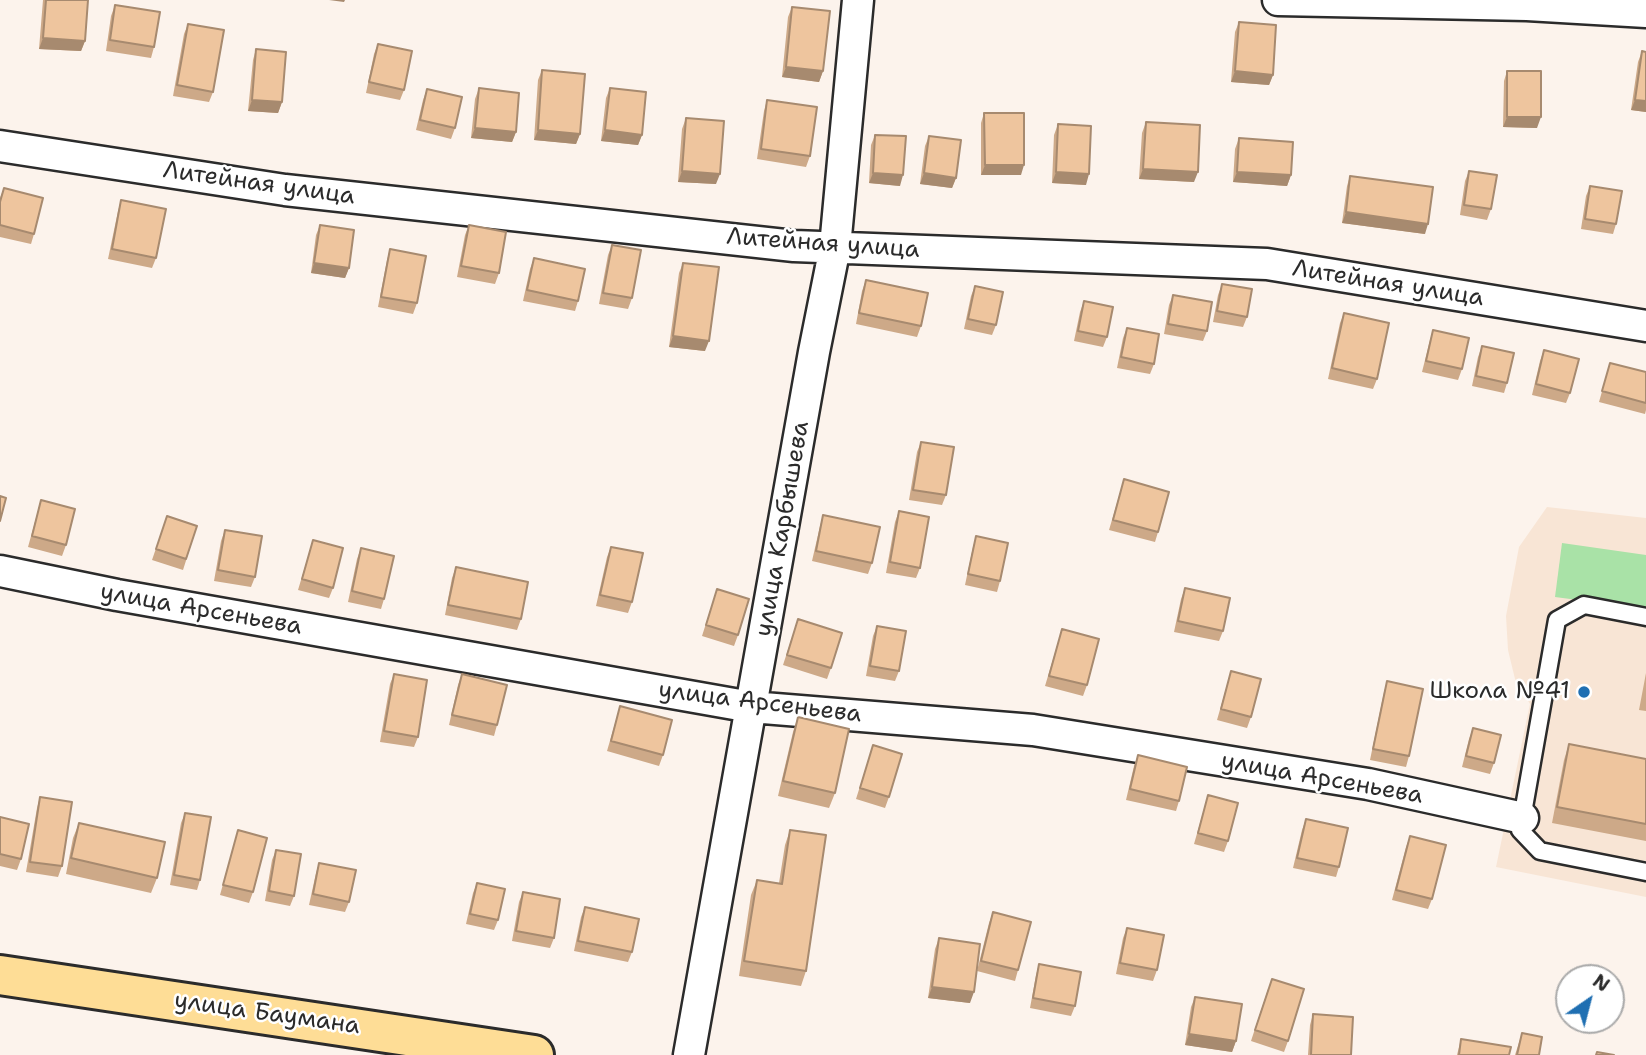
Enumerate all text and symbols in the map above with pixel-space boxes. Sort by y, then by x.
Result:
street label: Литейная улица [161,156,357,212]
street label: Литейная улица [726,223,920,265]
street label: Литейная улица [1290,255,1486,313]
street label: улица Карбышева [750,419,816,639]
street label: улица Арсеньева [98,578,304,642]
street label: улица Арсеньева [657,676,863,730]
place label: Школа №41 [1429,678,1570,706]
marker: Школа №41 [1576,684,1592,700]
street label: улица Арсеньева [1219,747,1425,811]
north arrow [1555,964,1625,1034]
text: N [1588,968,1615,998]
street label: улица Баумана [172,987,362,1041]

